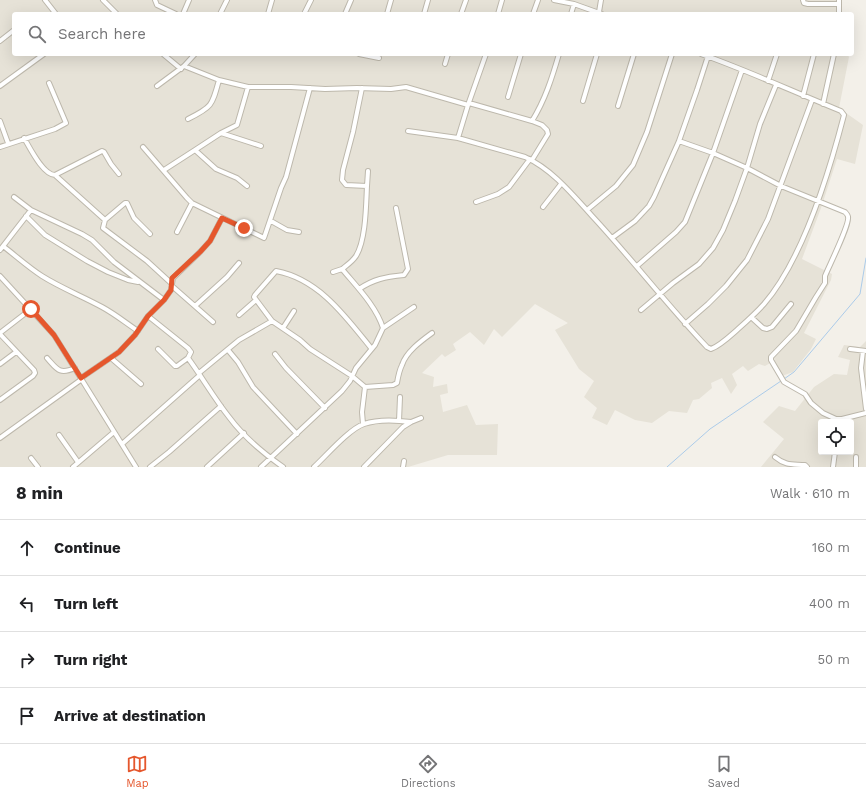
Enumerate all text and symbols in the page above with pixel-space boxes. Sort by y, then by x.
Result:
search box [12,12,854,56]
icon: search [26,23,48,45]
text: Search here [58,25,146,43]
route end [235,219,253,237]
route start [22,300,40,318]
map controls [818,419,854,455]
button: locate [818,419,854,455]
text: 8 min [16,483,63,503]
text: Walk · 610 m [770,486,850,501]
icon: ahead [16,537,38,559]
text: Continue [54,539,121,557]
text: 160 m [812,540,850,555]
icon: left [16,593,38,615]
text: Turn left [54,595,118,613]
text: 400 m [809,596,850,611]
icon: right [16,649,38,671]
text: Turn right [54,651,127,669]
text: 50 m [818,652,850,667]
icon: arrive [16,705,38,727]
text: Arrive at destination [54,707,206,725]
tab: Map [126,753,149,790]
tab: Directions [401,753,455,790]
tab: Saved [708,753,740,790]

